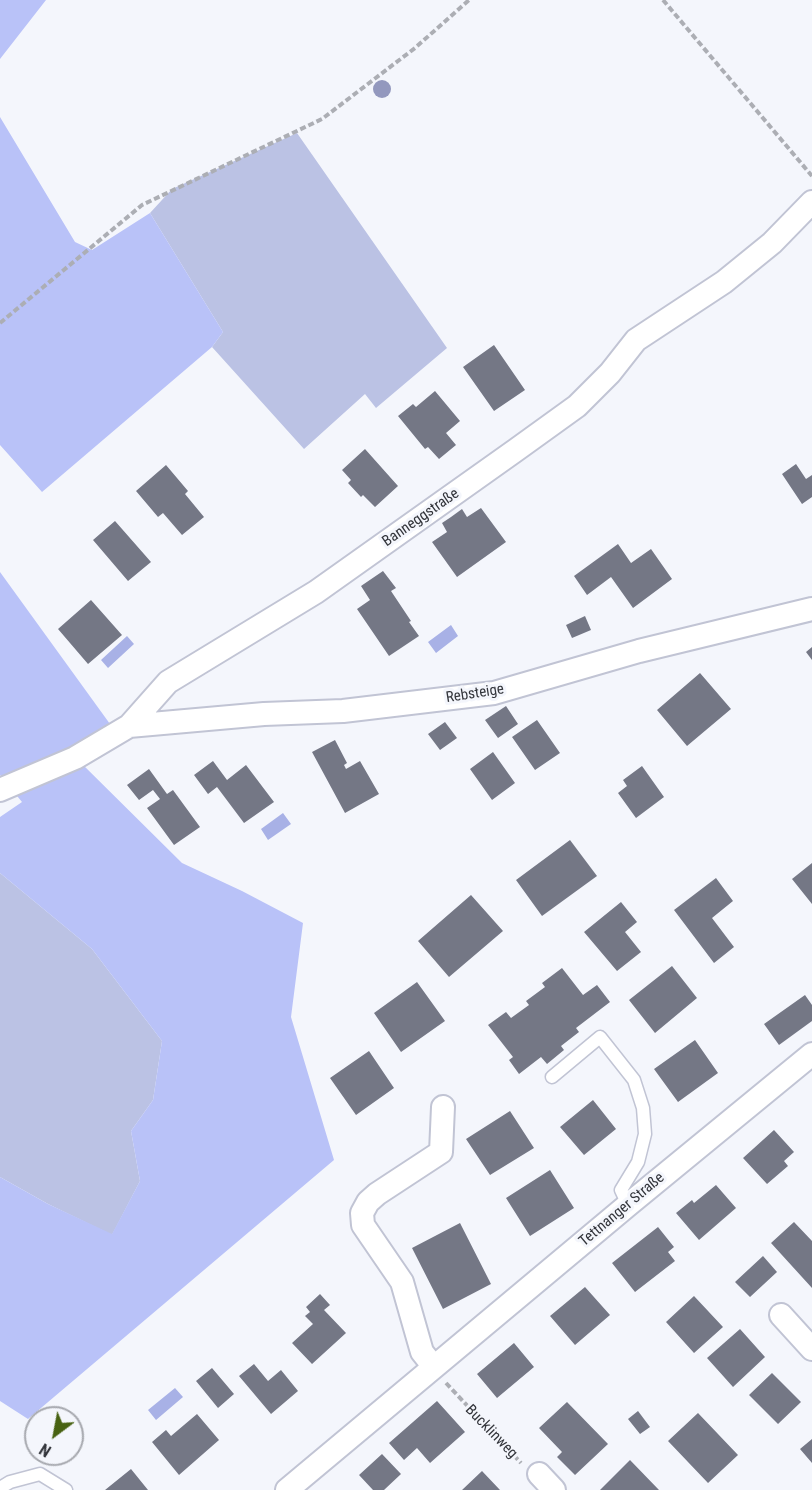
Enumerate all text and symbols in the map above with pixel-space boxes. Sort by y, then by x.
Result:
street label: Banneggstraße [379,485,463,551]
street label: Rebsteige [445,681,505,707]
street label: Tettnanger Straße [576,1169,668,1251]
street label: Bucklinweg [461,1401,521,1463]
north arrow [24,1406,84,1466]
text: N [36,1439,54,1461]

